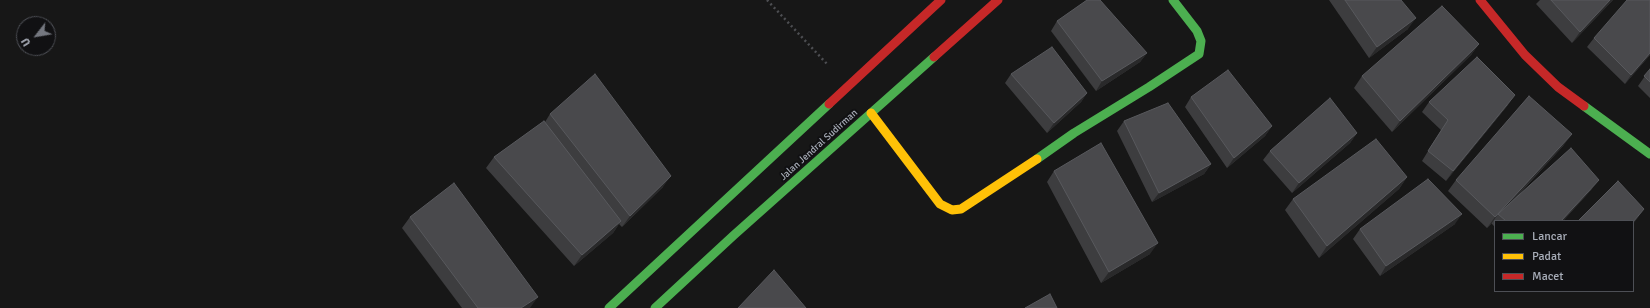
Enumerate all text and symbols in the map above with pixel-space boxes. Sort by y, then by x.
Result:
north arrow [16,16,56,56]
text: U [19,35,34,48]
street label: Jalan Jendral Sudirman [778,107,860,183]
legend [1494,220,1634,292]
text: Lancar [1532,229,1567,244]
text: Padat [1532,249,1561,264]
text: Macet [1532,269,1564,284]

